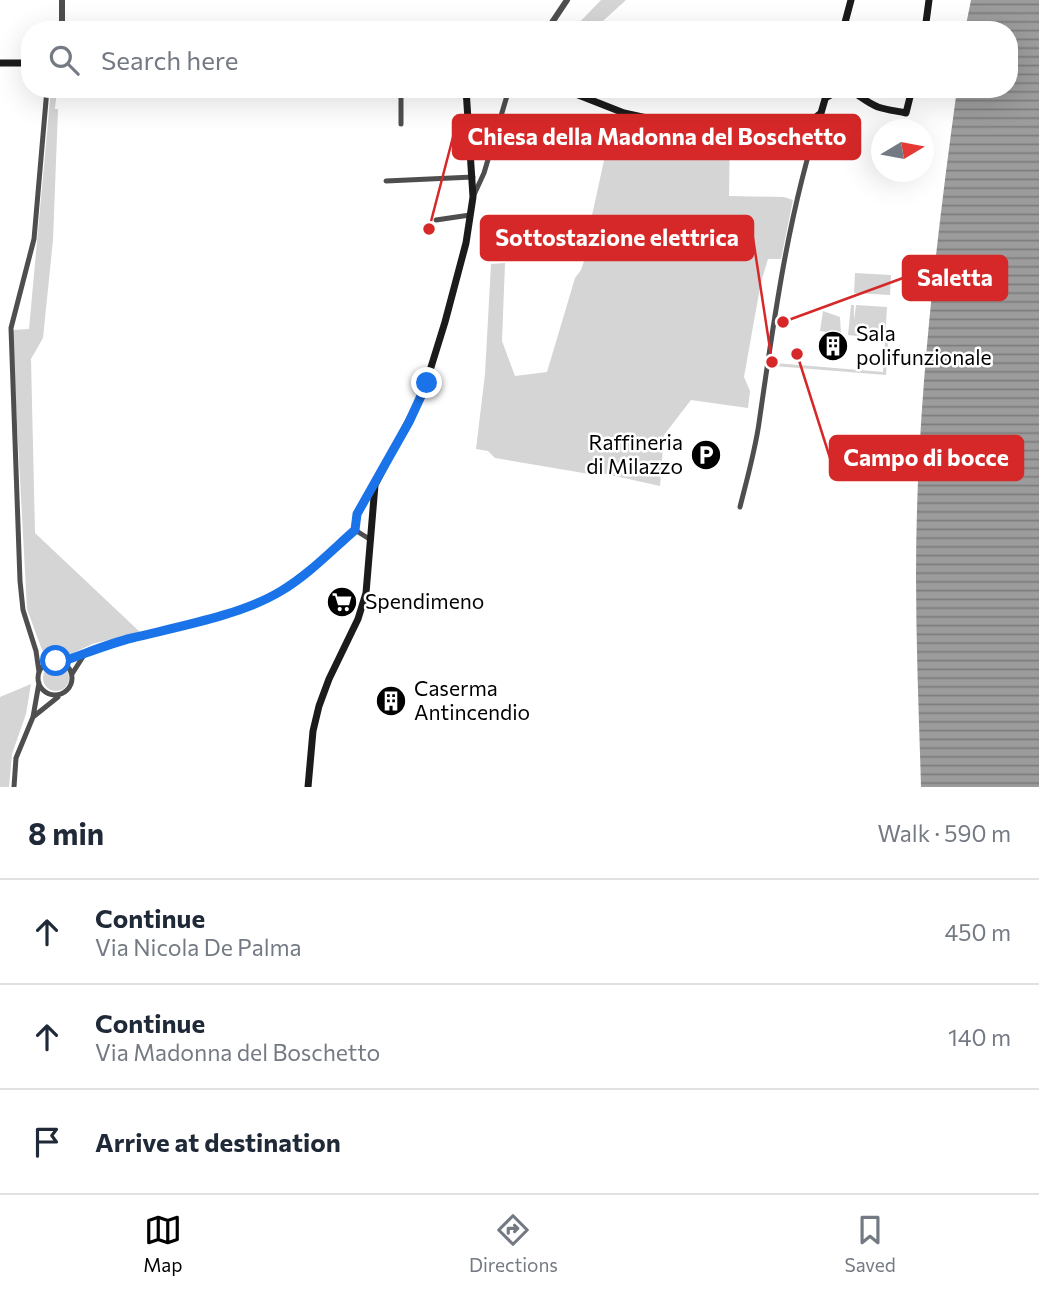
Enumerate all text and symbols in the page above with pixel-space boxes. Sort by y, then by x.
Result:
search box [21,21,1018,98]
icon: search [45,41,83,79]
text: Search here [101,44,239,75]
callout: Chiesa della Madonna del Boschetto [453,115,860,159]
north arrow [871,119,934,182]
text: Chiesa della Madonna del Boschetto [468,122,847,150]
callout: Sottostazione elettrica [481,216,753,260]
text: Sottostazione elettrica [495,223,739,251]
callout: Saletta [903,256,1007,300]
text: Saletta [917,263,993,291]
place label: Sala polifunzionale [856,320,992,369]
building icon: Sala polifunzionale [816,329,850,363]
route end [411,367,442,398]
place label: Raffineria di Milazzo [586,429,683,478]
callout: Campo di bocce [830,436,1023,480]
parking icon: Raffineria di Milazzo [689,438,723,472]
text: Campo di bocce [843,443,1009,471]
supermarket icon: Spendimeno [325,585,359,619]
place label: Spendimeno [365,588,484,613]
route start [40,645,71,676]
place label: Caserma Antincendio [414,675,530,724]
building icon: Caserma Antincendio [374,684,408,718]
text: 8 min [28,814,104,851]
text: Walk · 590 m [878,819,1011,847]
text: Continue [95,902,205,933]
icon: ahead [28,913,66,951]
text: 450 m [945,918,1011,946]
text: Via Nicola De Palma [95,933,302,961]
text: Continue [95,1007,205,1038]
icon: ahead [28,1018,66,1056]
text: 140 m [948,1023,1011,1051]
text: Via Madonna del Boschetto [95,1038,380,1066]
icon: arrive [28,1123,66,1161]
text: Arrive at destination [95,1126,341,1157]
tab: Map [143,1211,182,1276]
tab: Directions [469,1211,558,1276]
tab: Saved [844,1211,896,1276]

